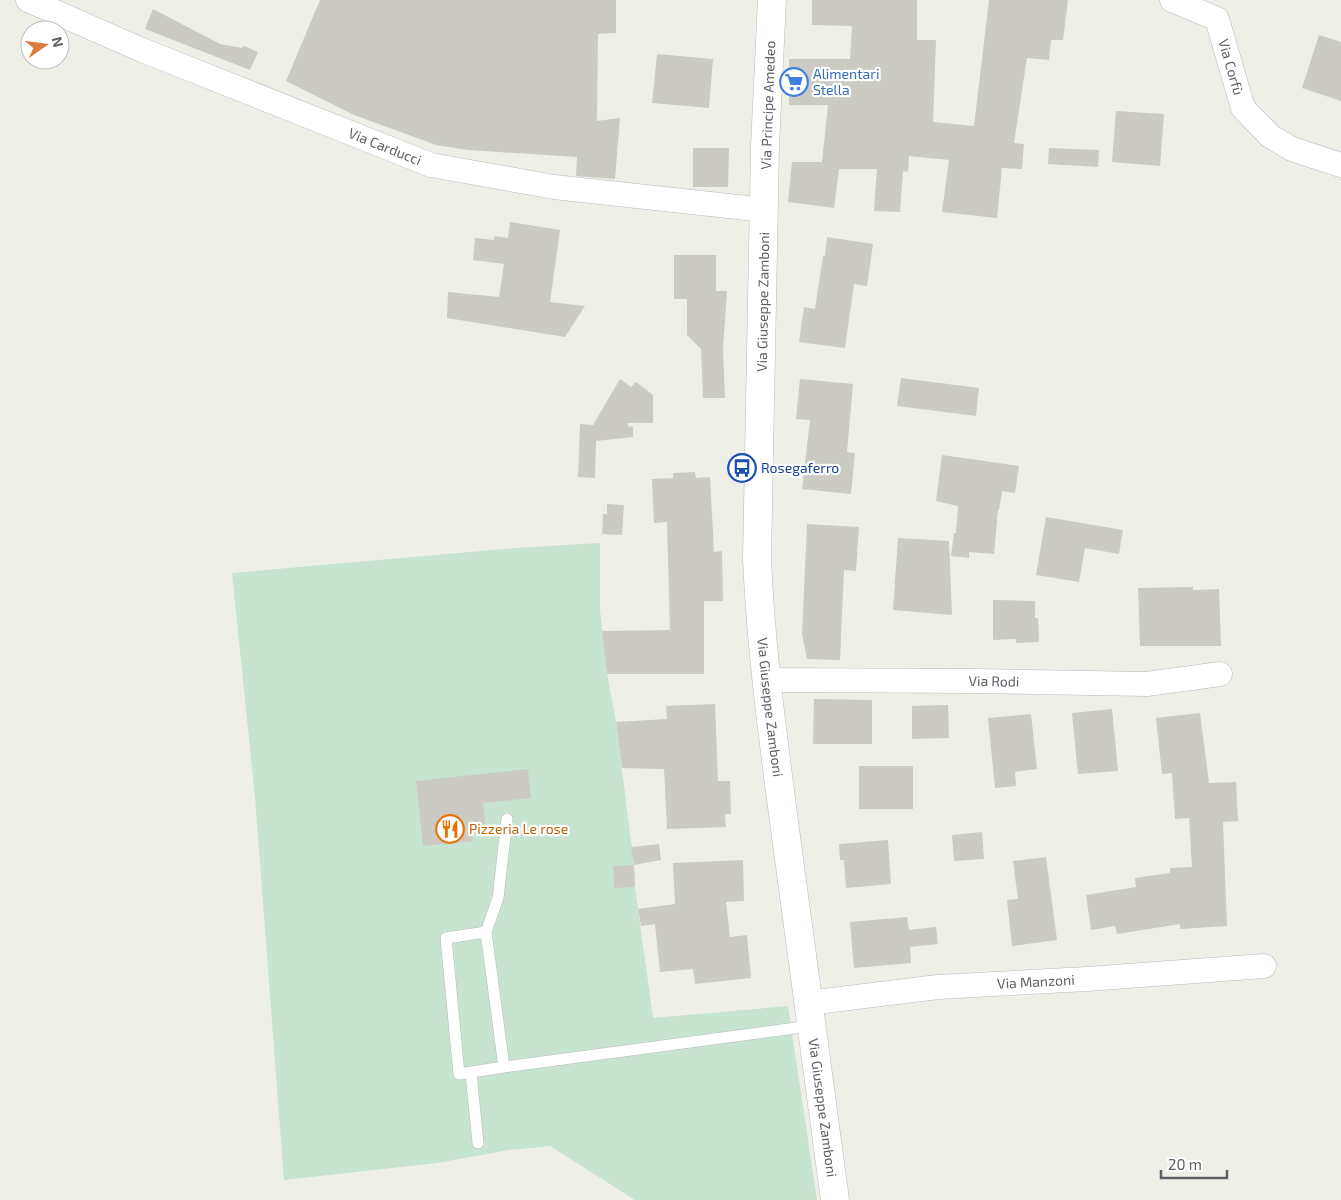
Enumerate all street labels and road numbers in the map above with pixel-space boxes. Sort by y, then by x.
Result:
street label: Via Corfù [1215,37,1248,97]
street label: Via Principe Amedeo [757,40,778,170]
street label: Via Carducci [346,124,424,168]
street label: Via Giuseppe Zamboni [753,232,772,372]
street label: Via Giuseppe Zamboni [754,637,787,778]
street label: Via Rodi [969,672,1020,690]
street label: Via Manzoni [997,971,1075,992]
street label: Via Giuseppe Zamboni [805,1037,841,1178]

